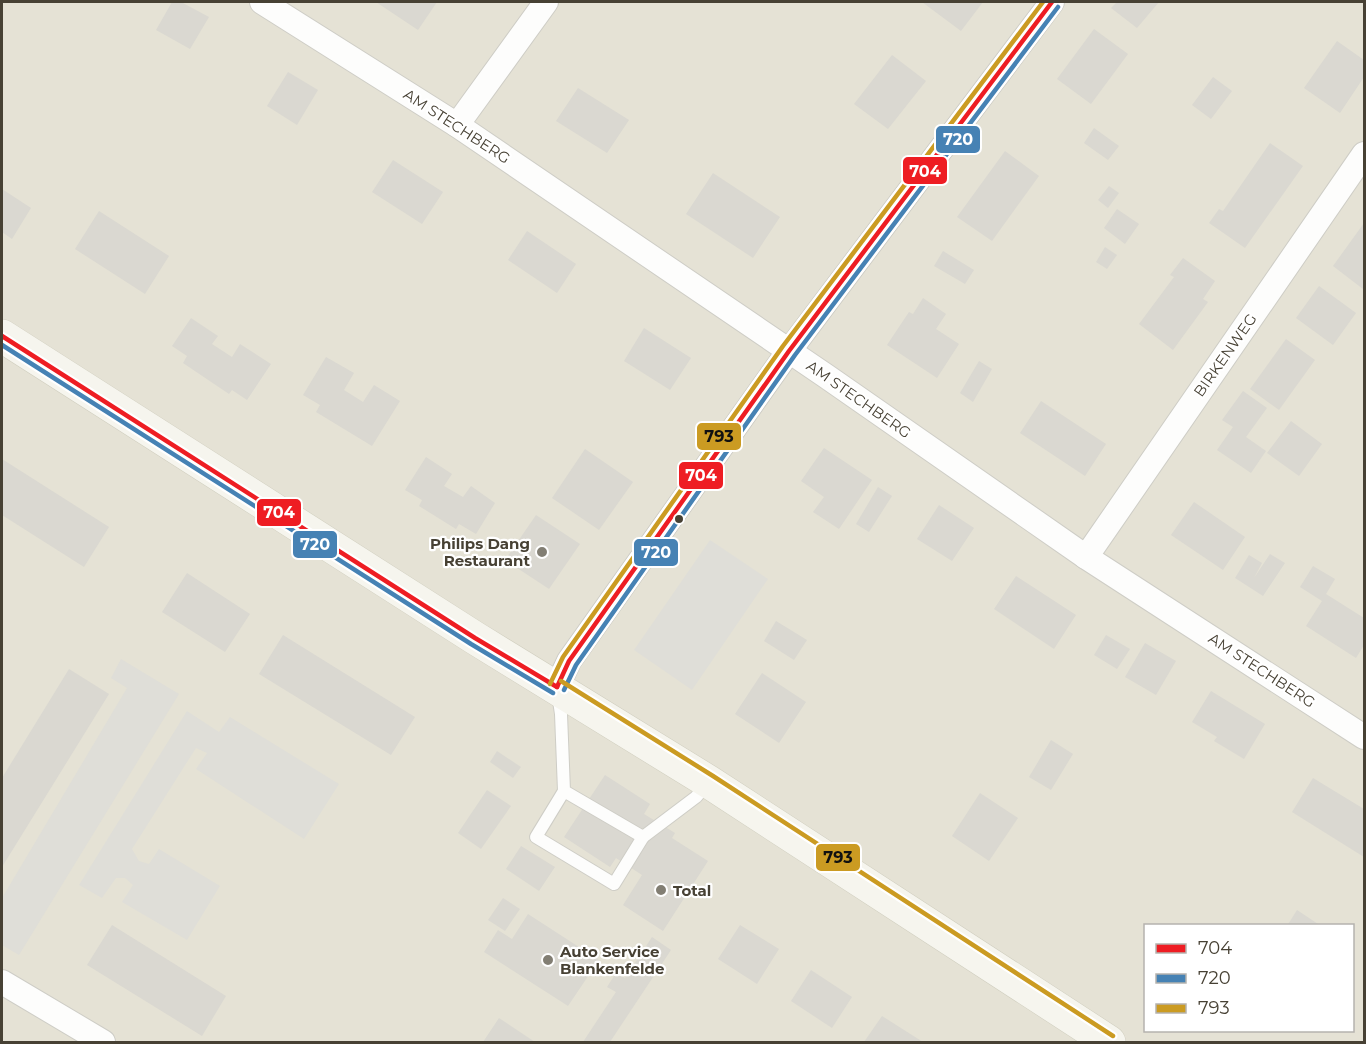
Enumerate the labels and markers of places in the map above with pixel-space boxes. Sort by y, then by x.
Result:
unlabelled marker [673,513,685,525]
place label: Philips Dang Restaurant [430,534,530,570]
marker: Philips Dang Restaurant [535,545,549,559]
place label: Total [673,881,711,900]
marker: Total [654,883,668,897]
place label: Auto Service Blankenfelde [559,942,664,978]
marker: Auto Service Blankenfelde [541,953,555,967]

